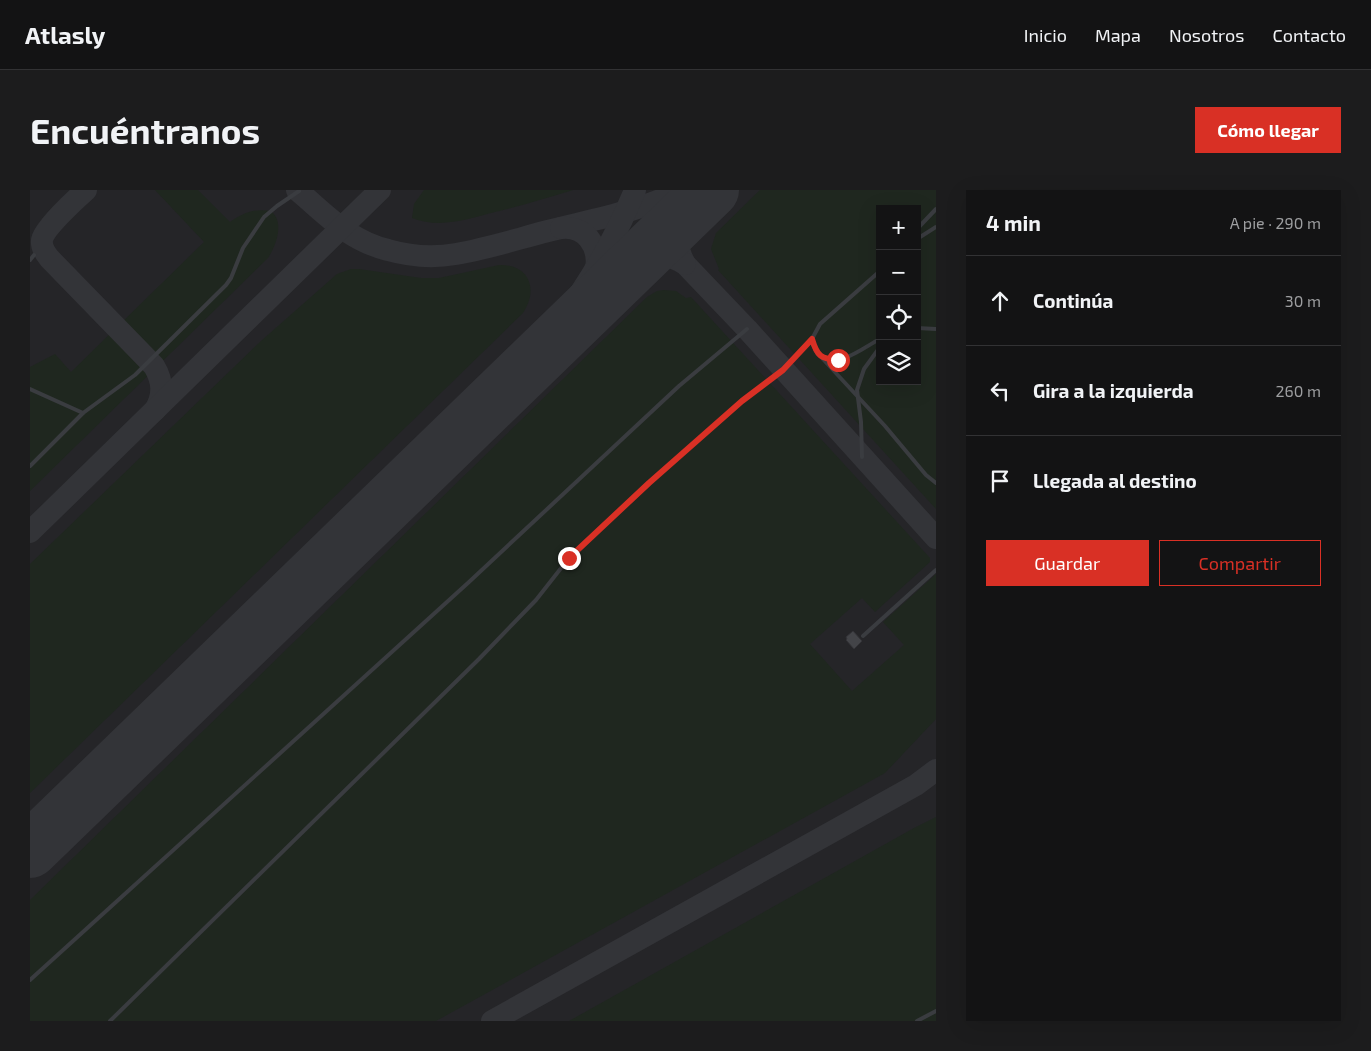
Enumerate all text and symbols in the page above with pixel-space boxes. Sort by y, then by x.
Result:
text: Atlasly [25,20,105,49]
text: Inicio [1024,24,1067,46]
text: Mapa [1095,24,1141,46]
text: Nosotros [1169,24,1244,46]
text: Contacto [1272,24,1346,46]
button: Cómo llegar [1195,107,1341,153]
text: Encuéntranos [30,109,260,151]
map controls [876,205,921,385]
button: + [876,205,921,250]
text: 4 min [986,210,1041,235]
text: A pie · 290 m [1230,213,1321,232]
button: − [876,250,921,295]
icon: ahead [986,287,1014,315]
text: Continúa [1033,289,1113,312]
text: 30 m [1285,291,1321,310]
button: locate [876,295,921,340]
button: layers [876,340,921,385]
route start [827,349,850,372]
icon: left [986,377,1014,405]
text: Gira a la izquierda [1033,379,1194,402]
text: 260 m [1276,381,1321,400]
icon: arrive [986,467,1014,495]
text: Llegada al destino [1033,469,1197,492]
button: Guardar [986,540,1149,586]
button: Compartir [1159,540,1321,586]
route end [558,547,581,570]

